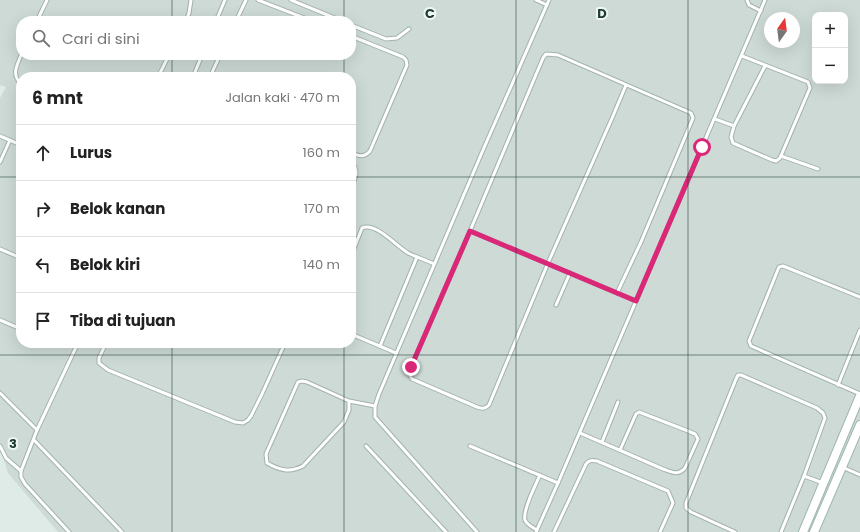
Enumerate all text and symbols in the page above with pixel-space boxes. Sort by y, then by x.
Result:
text: C [425,4,435,23]
text: D [597,4,607,23]
north arrow [764,12,800,48]
map controls [812,12,848,84]
button: + [812,12,848,48]
search box [16,16,356,60]
icon: search [30,27,52,49]
text: Cari di sini [62,28,140,49]
button: − [812,48,848,84]
text: 6 mnt [32,86,83,110]
text: Jalan kaki · 470 m [225,88,340,107]
route start [693,138,711,156]
icon: ahead [32,142,54,164]
text: Lurus [70,142,112,163]
text: 160 m [303,143,340,162]
icon: right [32,198,54,220]
text: Belok kanan [70,198,165,219]
text: 170 m [304,199,340,218]
icon: left [32,254,54,276]
text: Belok kiri [70,254,140,275]
text: 140 m [303,255,340,274]
icon: arrive [32,310,54,332]
text: Tiba di tujuan [70,310,176,331]
route end [402,358,420,376]
text: 3 [9,434,17,453]

